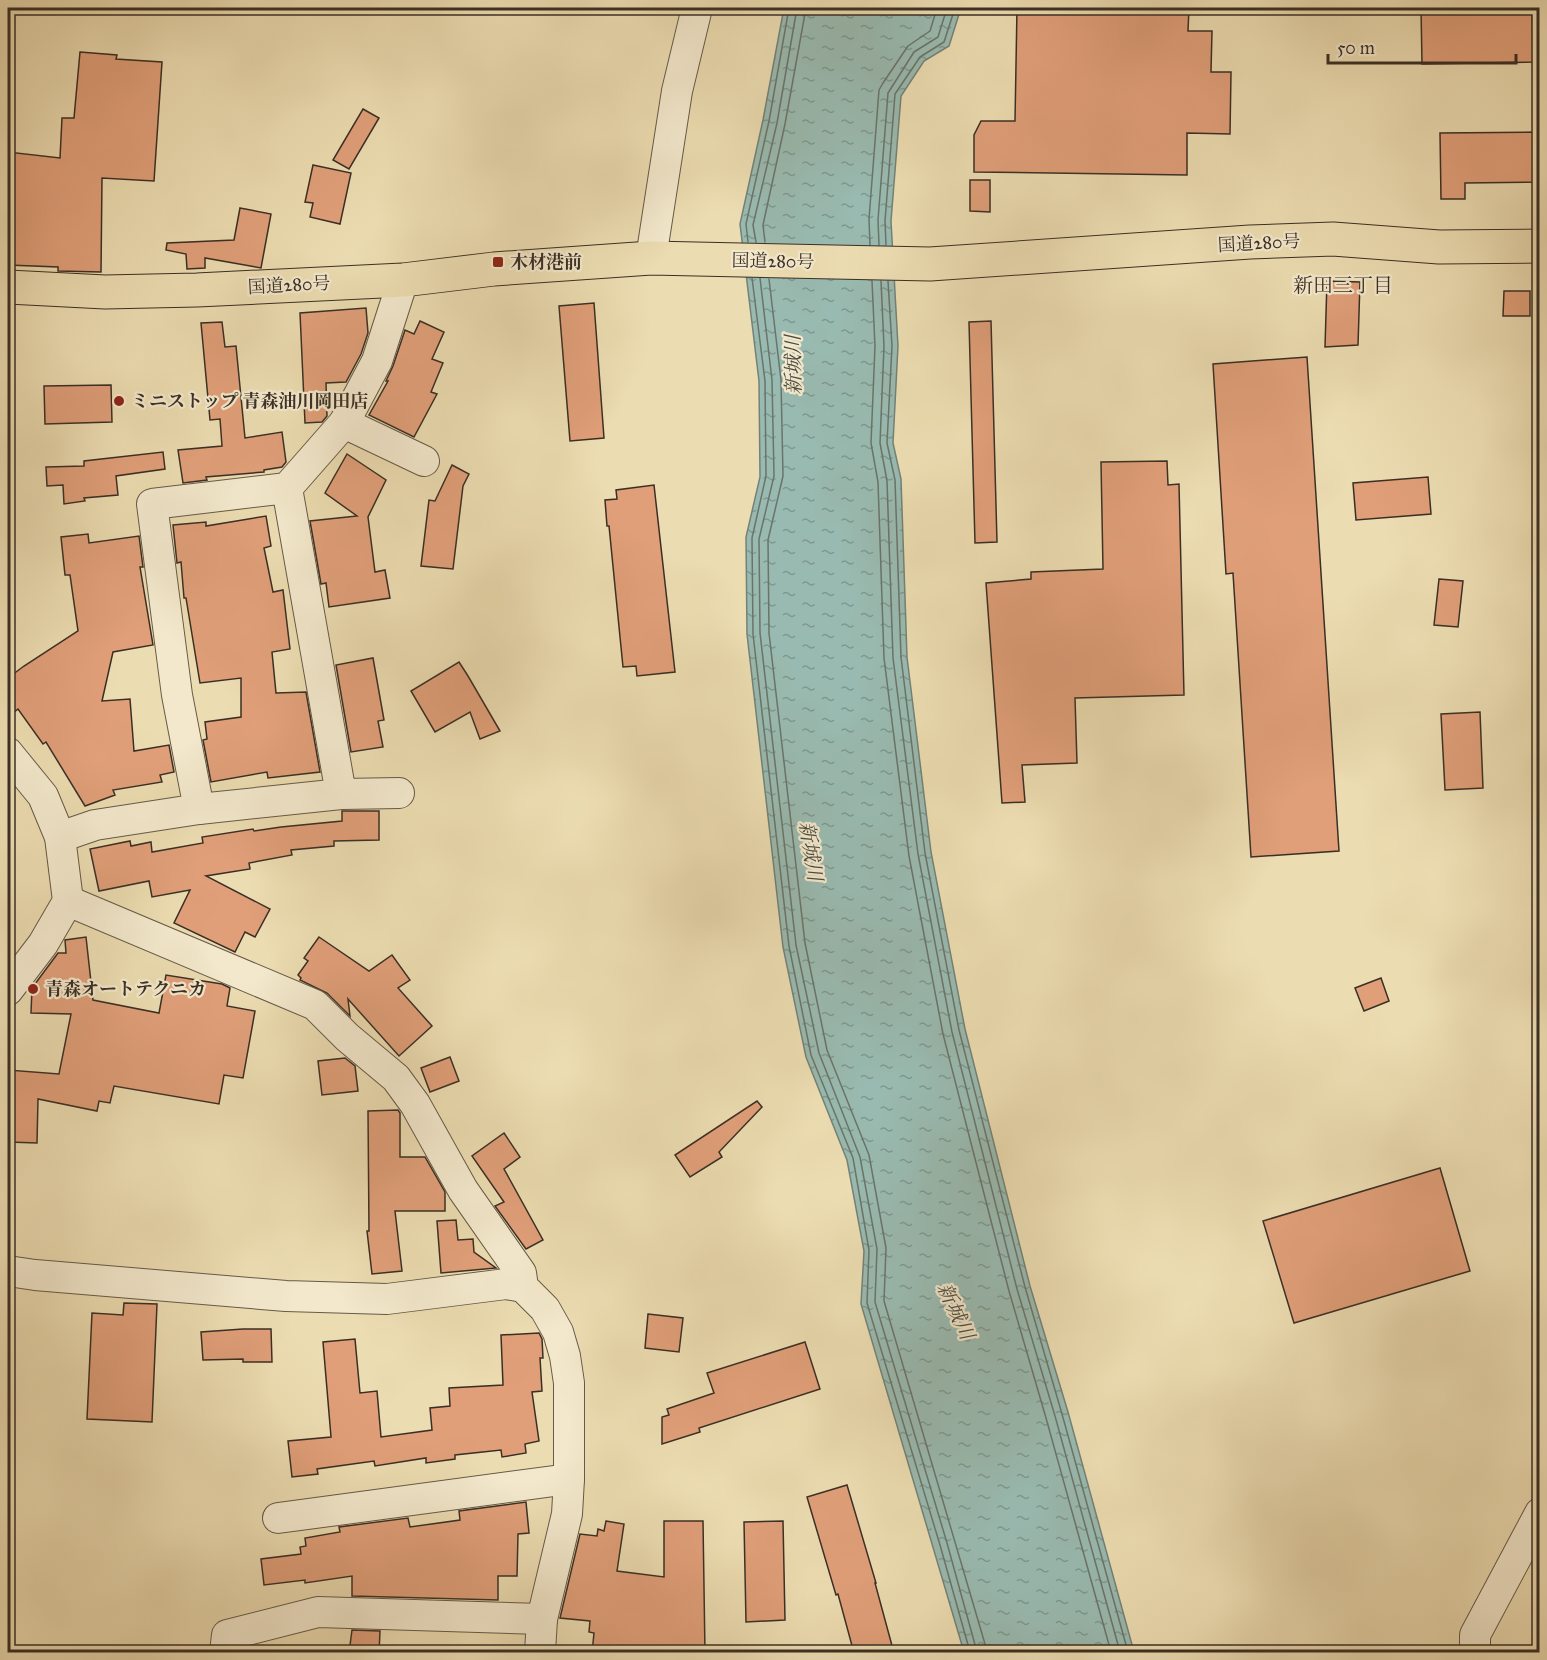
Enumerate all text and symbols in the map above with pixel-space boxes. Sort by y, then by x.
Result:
scale bar [1328,27,1516,65]
text: 50 m [1337,37,1375,59]
street label: 国道280号 [1217,230,1301,256]
street label: 国道280号 [731,249,815,273]
place label: 木材港前 [510,251,582,273]
marker: 木材港前 [491,255,505,269]
street label: 国道280号 [247,272,331,298]
district label: 新田三丁目 [1293,273,1393,297]
water label: 新城川 [780,333,806,395]
place label: ミニストップ 青森油川岡田店 [131,390,368,412]
marker: ミニストップ 青森油川岡田店 [112,394,126,408]
water label: 新城川 [794,819,828,884]
place label: 青森オートテクニカ [45,978,206,1000]
marker: 青森オートテクニカ [26,982,40,996]
water label: 新城川 [932,1279,980,1345]

